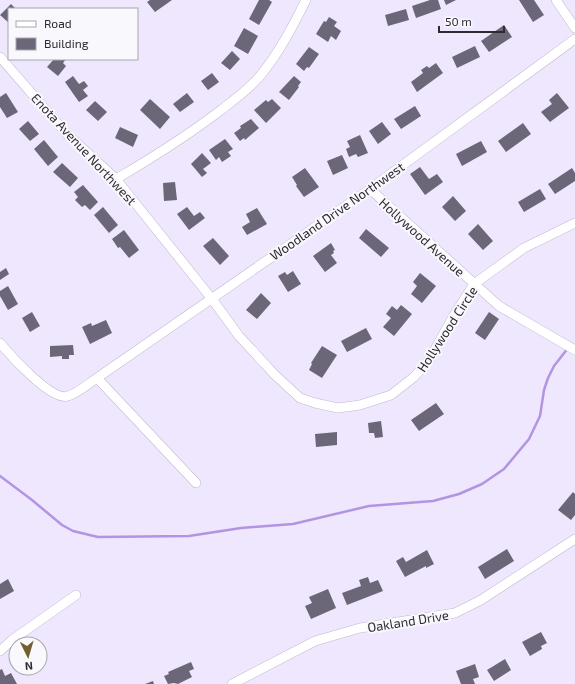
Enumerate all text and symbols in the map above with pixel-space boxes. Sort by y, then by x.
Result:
legend [8,8,138,60]
scale bar [439,8,504,34]
text: 50 m [445,14,472,28]
text: Road [44,16,72,30]
text: Building [44,36,89,50]
street label: Enota Avenue Northwest [28,90,140,208]
street label: Woodland Drive Northwest [267,158,407,264]
street label: Hollywood Avenue [376,194,468,280]
street label: Hollywood Circle [413,283,481,375]
street label: Oakland Drive [366,607,450,635]
north arrow [8,636,48,676]
text: N [24,660,33,673]

